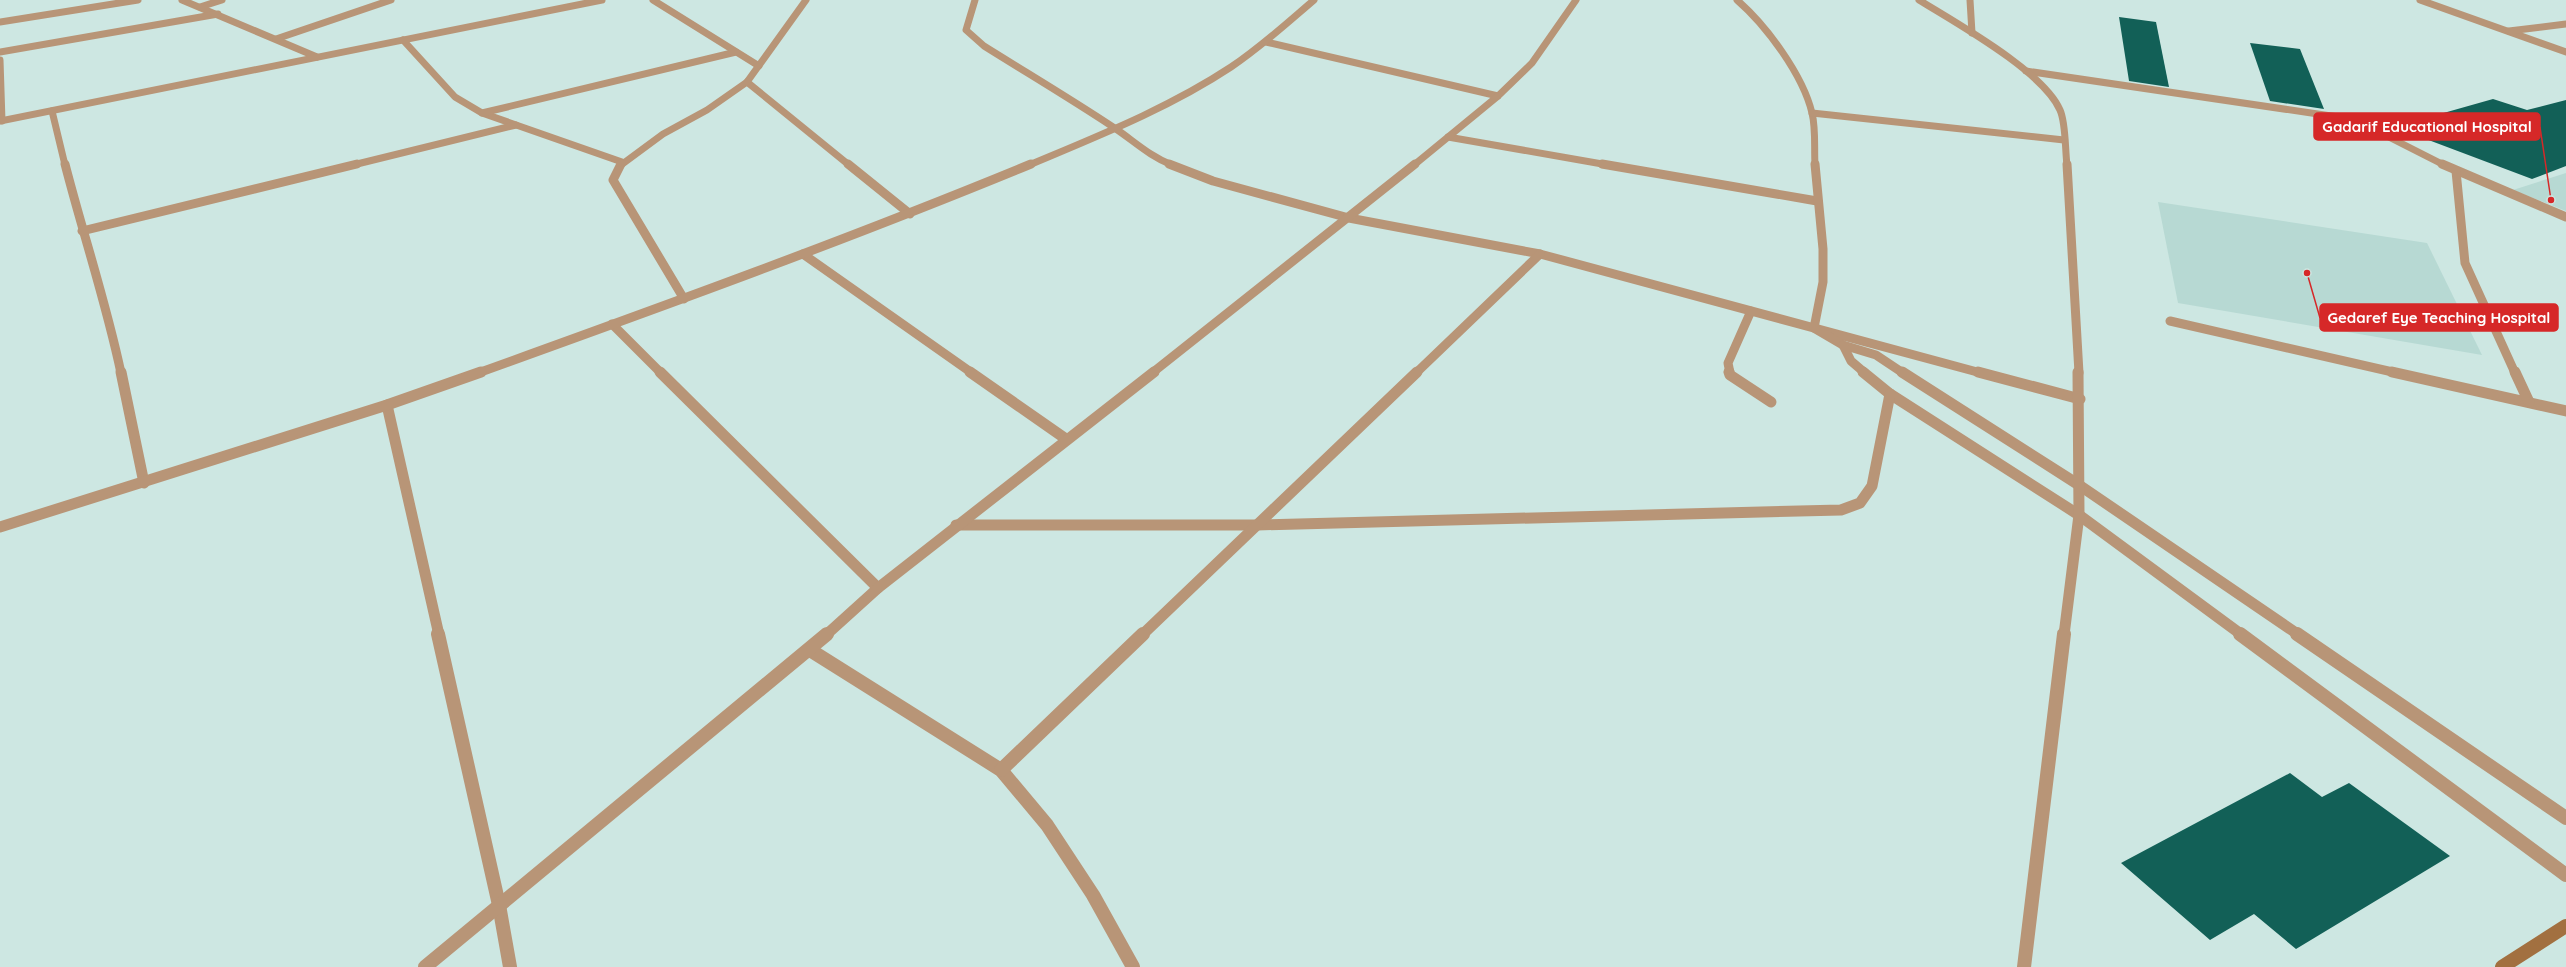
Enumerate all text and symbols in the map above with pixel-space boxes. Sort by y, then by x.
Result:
callout: Gadarif Educational Hospital [2314,113,2540,140]
text: Gadarif Educational Hospital [2322,117,2532,136]
callout: Gedaref Eye Teaching Hospital [2320,304,2558,331]
text: Gedaref Eye Teaching Hospital [2328,308,2550,327]

